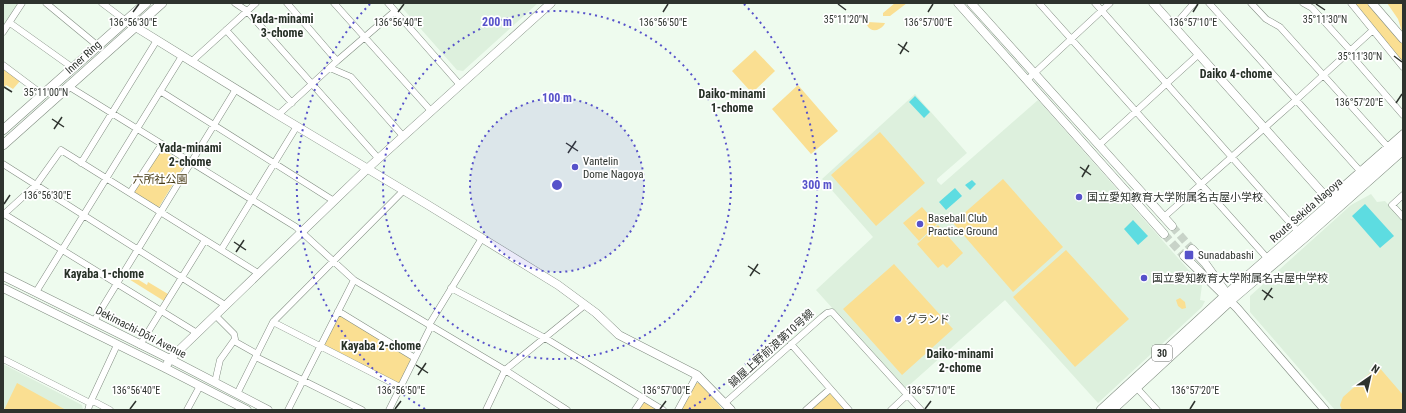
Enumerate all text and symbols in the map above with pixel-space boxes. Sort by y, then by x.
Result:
district label: Yada-minami 3-chome [250,12,314,40]
text: 35°11'20"N [824,14,868,25]
text: 35°11'30"N [1303,14,1347,25]
text: 200 m [482,15,512,29]
text: 136°56'30"E [109,17,157,28]
text: 136°56'40"E [374,17,422,28]
text: 136°56'50"E [639,17,687,28]
text: 136°57'00"E [904,17,952,28]
text: 136°57'10"E [1169,17,1217,28]
street label: Inner Ring [63,38,104,77]
text: 35°11'30"N [1338,51,1382,62]
district label: Daiko 4-chome [1200,67,1272,81]
text: 35°11'00"N [24,87,68,98]
district label: Daiko-minami 1-chome [699,87,765,115]
text: 100 m [542,91,572,105]
text: 136°57'20"E [1335,97,1383,108]
district label: Yada-minami 2-chome [158,141,222,169]
place label: Vantelin Dome Nagoya [583,155,643,181]
marker: Vantelin Dome Nagoya [570,162,580,172]
park label: 六所社公園 [133,173,188,186]
street label: Route Sekida Nagoya [1267,175,1345,245]
centre of rings [550,178,564,192]
text: 300 m [802,178,832,192]
text: 136°56'30"E [23,190,71,201]
place label: 国立愛知教育大学附属名古屋小学校 [1087,191,1263,204]
marker: 国立愛知教育大学附属名古屋小学校 [1074,192,1084,202]
place label: Baseball Club Practice Ground [928,212,998,238]
marker: Baseball Club Practice Ground [915,219,925,229]
marker: Sunadabashi [1183,249,1195,261]
place label: Sunadabashi [1198,249,1254,262]
district label: Kayaba 1-chome [64,267,144,281]
place label: 国立愛知教育大学附属名古屋中学校 [1152,272,1328,285]
marker: 国立愛知教育大学附属名古屋中学校 [1139,273,1149,283]
street label: Dekimachi-Dōri Avenue [93,304,188,361]
street label: 鍋屋上野前浪第10号線 [726,307,817,390]
place label: グランド [906,313,950,326]
marker: グランド [893,314,903,324]
district label: Kayaba 2-chome [341,339,421,353]
road number: 30 [1152,345,1172,361]
district label: Daiko-minami 2-chome [927,347,993,375]
north arrow [1350,357,1390,397]
text: N [1369,362,1382,377]
text: 136°56'40"E [112,385,160,396]
text: 136°56'50"E [377,385,425,396]
text: 136°57'00"E [642,385,690,396]
text: 136°57'10"E [907,385,955,396]
text: 136°57'20"E [1171,385,1219,396]

